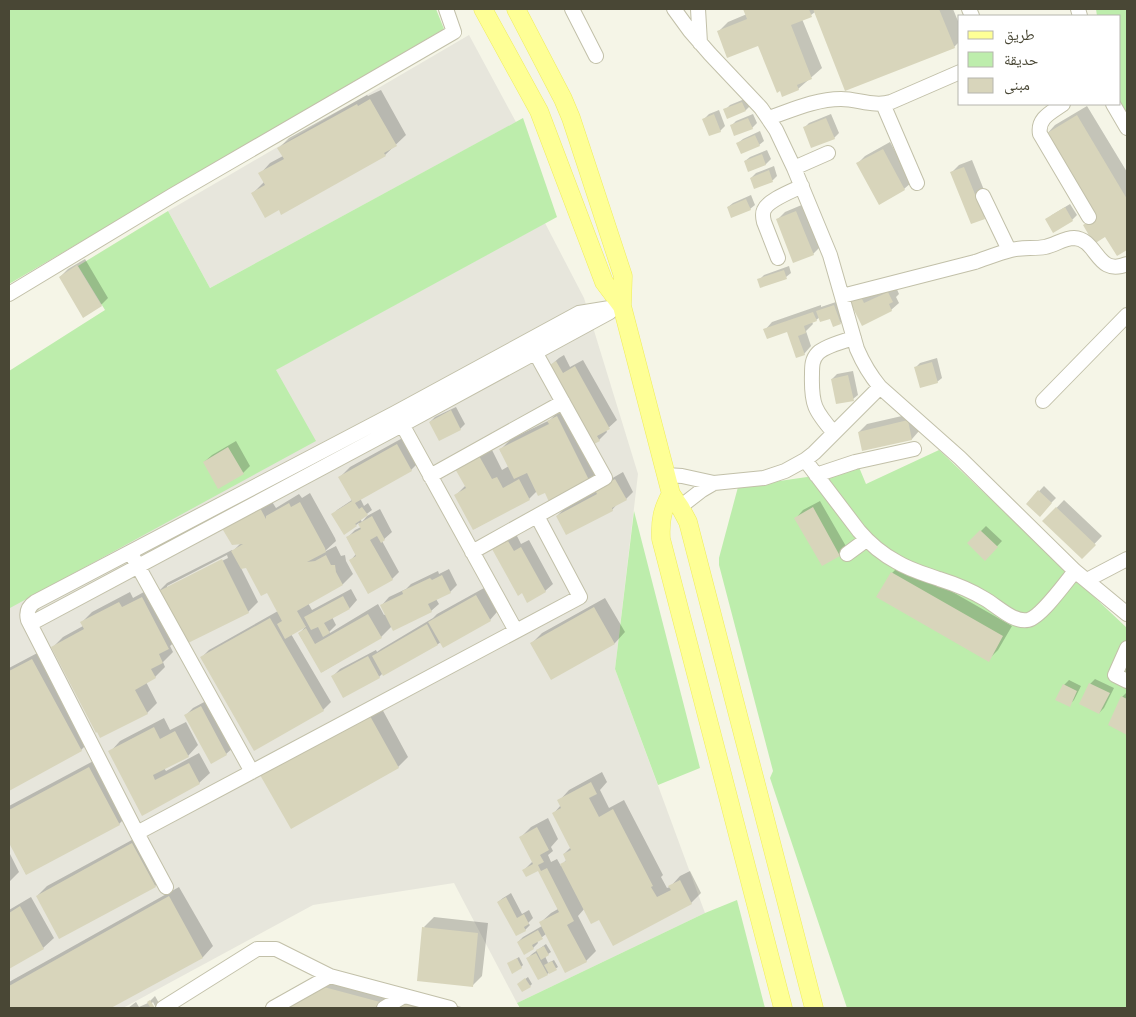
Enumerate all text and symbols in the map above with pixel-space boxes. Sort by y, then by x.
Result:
legend [958,15,1121,105]
text: طريق [1004,26,1035,45]
text: حديقة [1004,51,1039,69]
text: مبنى [1004,76,1030,95]

